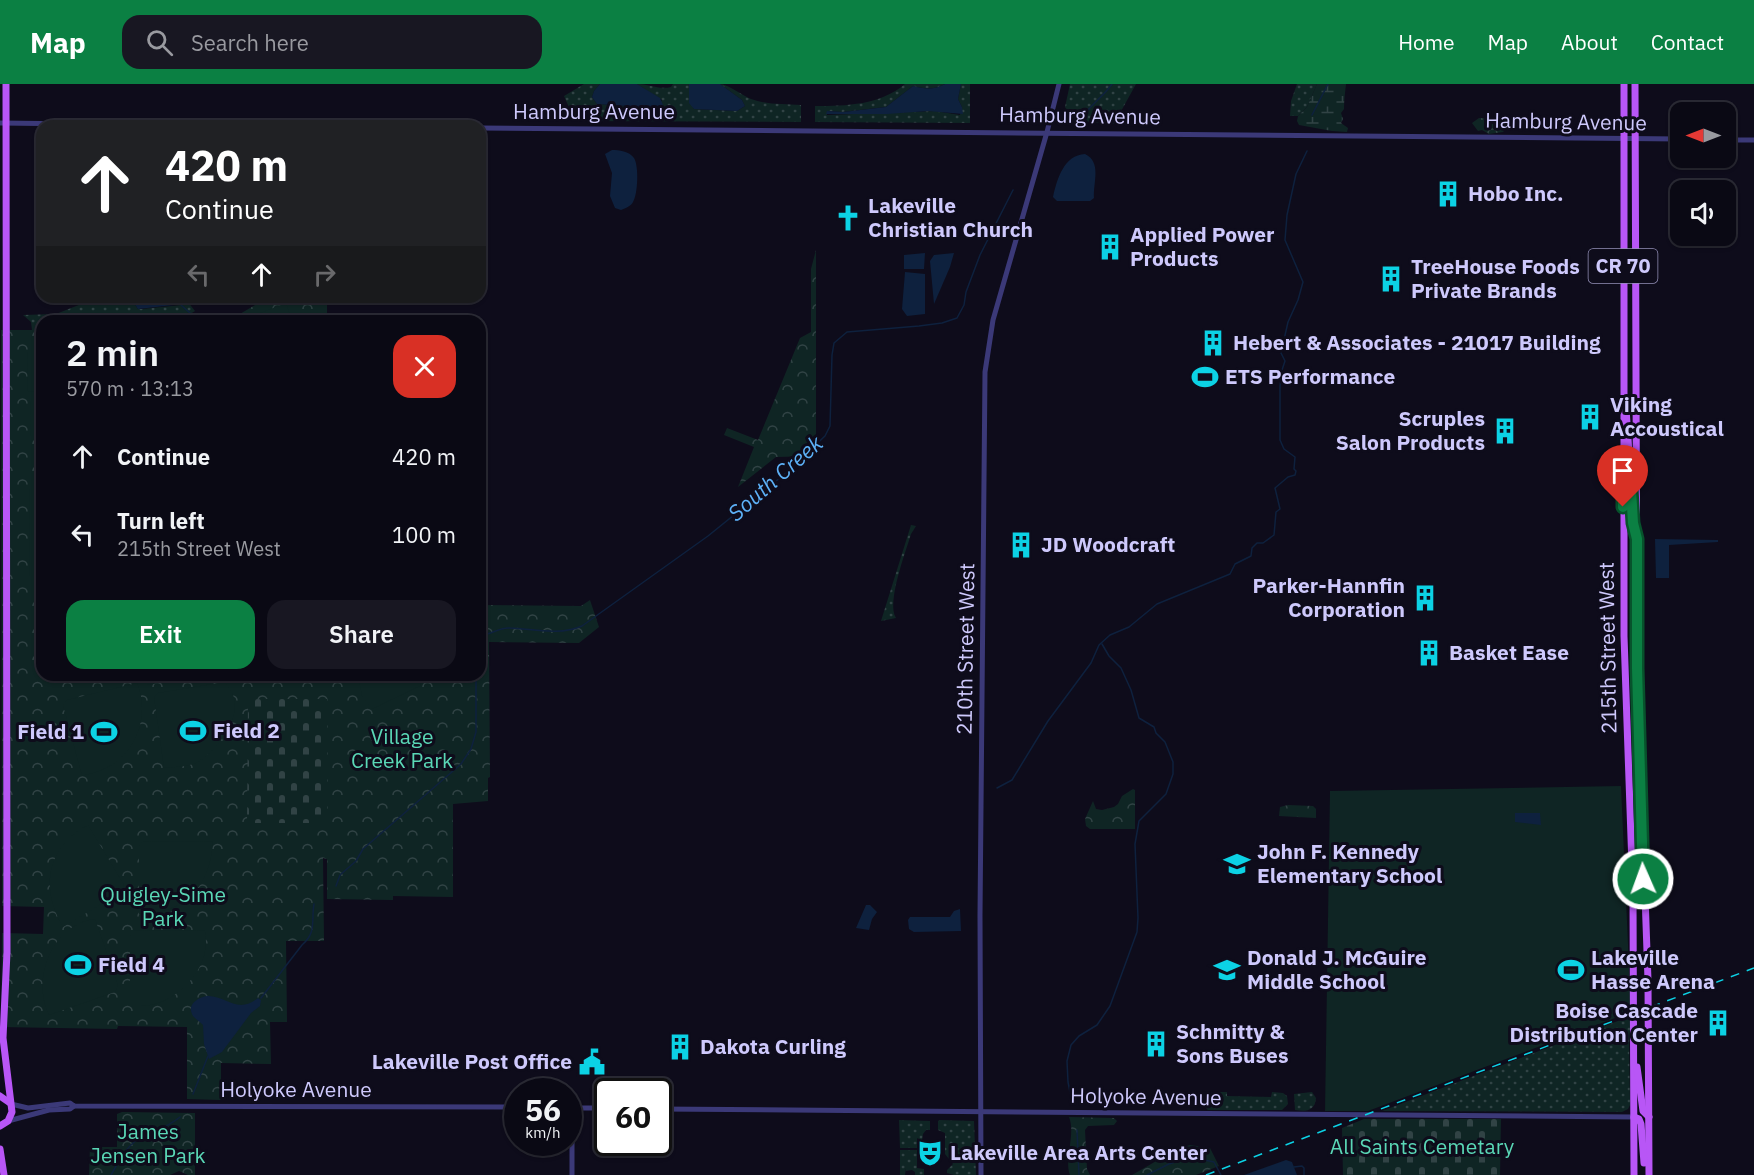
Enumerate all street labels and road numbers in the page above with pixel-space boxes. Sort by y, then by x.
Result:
street label: Hamburg Avenue [513,97,675,125]
street label: Hamburg Avenue [999,100,1161,130]
street label: Hamburg Avenue [1485,106,1647,136]
road number: CR 70 [1588,249,1658,283]
street label: 215th Street West [1592,562,1622,734]
street label: 210th Street West [950,563,980,735]
street label: Holyoke Avenue [220,1075,372,1103]
street label: Holyoke Avenue [1070,1081,1222,1111]

